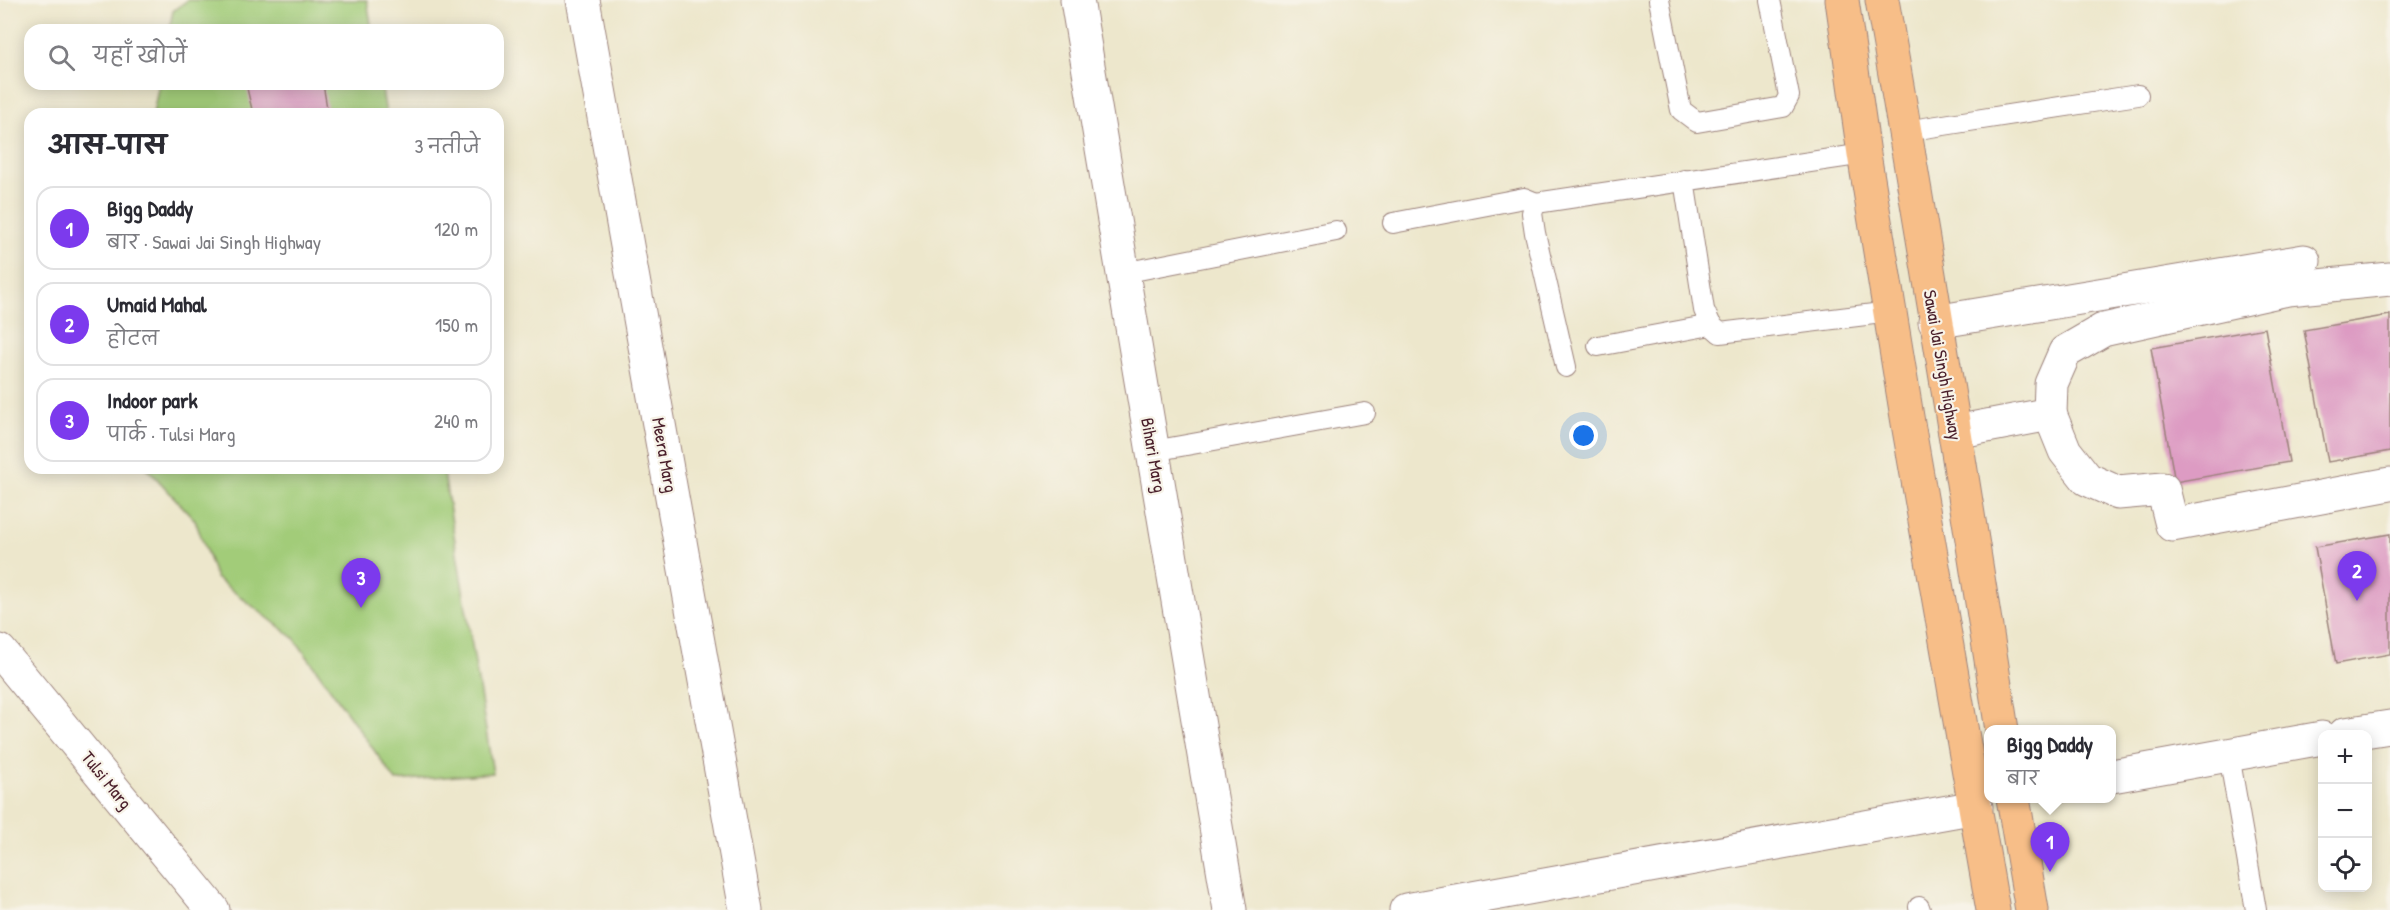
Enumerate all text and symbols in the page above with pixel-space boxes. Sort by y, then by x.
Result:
search box [24,24,504,90]
text: यहाँ खोजें [93,40,187,70]
icon: search [45,41,78,74]
text: आस-पास [48,127,167,162]
text: 3 नतीजे [415,132,480,159]
text: Bigg Daddy [107,193,193,223]
text: 1 [66,215,73,242]
text: 120 m [434,215,478,242]
text: बार · Sawai Jai Singh Highway [107,228,321,255]
street label: Sawai Jai Singh Highway [1917,288,1969,442]
text: Umaid Mahal [107,289,207,319]
text: 2 [65,311,74,338]
text: 150 m [435,311,478,338]
text: होटल [107,324,159,351]
text: Indoor park [107,385,198,415]
text: 3 [65,407,74,434]
text: 240 m [434,407,478,434]
street label: Meera Marg [646,415,684,495]
street label: Bihari Marg [1135,416,1173,494]
text: पार्क · Tulsi Marg [107,420,235,447]
your location [1569,421,1598,450]
pin: 2 [2338,552,2376,601]
pin: 3 [342,558,380,608]
popup [1984,725,2116,803]
text: Bigg Daddy [2007,729,2093,759]
map controls [2318,730,2372,892]
button: + [2318,730,2372,784]
street label: Tulsi Marg [76,746,138,814]
text: बार [2007,764,2039,791]
button: − [2318,784,2372,838]
pin: 1 [2030,822,2070,872]
button: locate [2318,838,2372,892]

